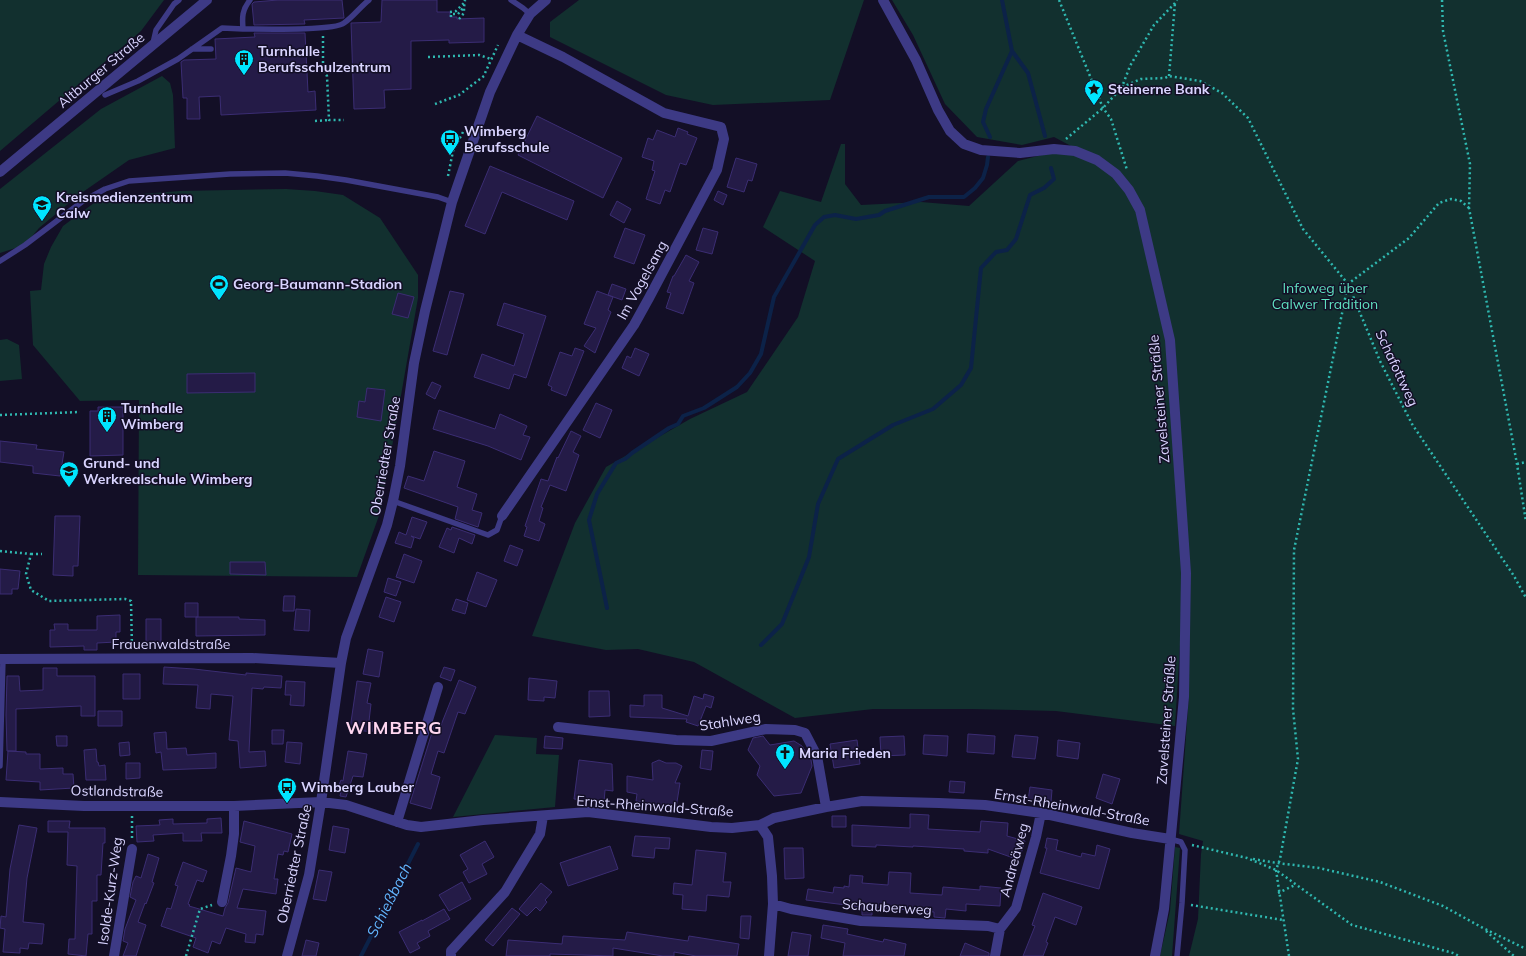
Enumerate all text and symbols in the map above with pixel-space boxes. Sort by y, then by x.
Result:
street label: Altburger Straße [54,28,148,112]
place label: Turnhalle Berufsschulzentrum [258,42,391,76]
building icon: Turnhalle Berufsschulzentrum [233,48,255,76]
place icon: Steinerne Bank [1083,78,1105,106]
place label: Steinerne Bank [1108,80,1210,98]
place label: Wimberg Berufsschule [464,122,550,156]
bus stop icon: Wimberg Berufsschule [439,128,461,156]
place label: Kreismedienzentrum Calw [56,188,193,222]
school or university icon: Kreismedienzentrum Calw [31,194,53,222]
street label: Im Vogelsang [613,237,671,323]
sports icon: Georg-Baumann-Stadion [208,273,230,301]
place label: Georg-Baumann-Stadion [233,275,402,293]
park label: Infoweg über Calwer Tradition [1272,279,1378,313]
street label: Schafottweg [1371,327,1423,409]
street label: Zavelsteiner Sträßle [1144,334,1174,464]
street label: Oberriedter Straße [366,395,404,517]
place label: Turnhalle Wimberg [121,399,183,433]
building icon: Turnhalle Wimberg [96,405,118,433]
place label: Grund- und Werkrealschule Wimberg [83,454,253,488]
school or university icon: Grund- und Werkrealschule Wimberg [58,460,80,488]
street label: Frauenwaldstraße [112,635,230,653]
street label: Zavelsteiner Sträßle [1153,655,1179,785]
street label: Stahlweg [698,707,762,735]
district label: WIMBERG [346,716,442,739]
church icon: Maria Frieden [774,742,796,770]
place label: Maria Frieden [799,744,891,762]
bus stop icon: Wimberg Lauber [276,776,298,804]
place label: Wimberg Lauber [301,778,414,796]
street label: Ostlandstraße [71,781,163,801]
street label: Ernst-Rheinwald-Straße [993,784,1151,830]
street label: Ernst-Rheinwald-Straße [576,792,734,820]
street label: Oberriedter Straße [273,803,315,925]
street label: Andreäweg [995,821,1033,899]
street label: Isolde-Kurz-Weg [94,836,126,946]
water label: Schießbach [362,859,416,940]
street label: Schauberweg [841,895,933,919]

